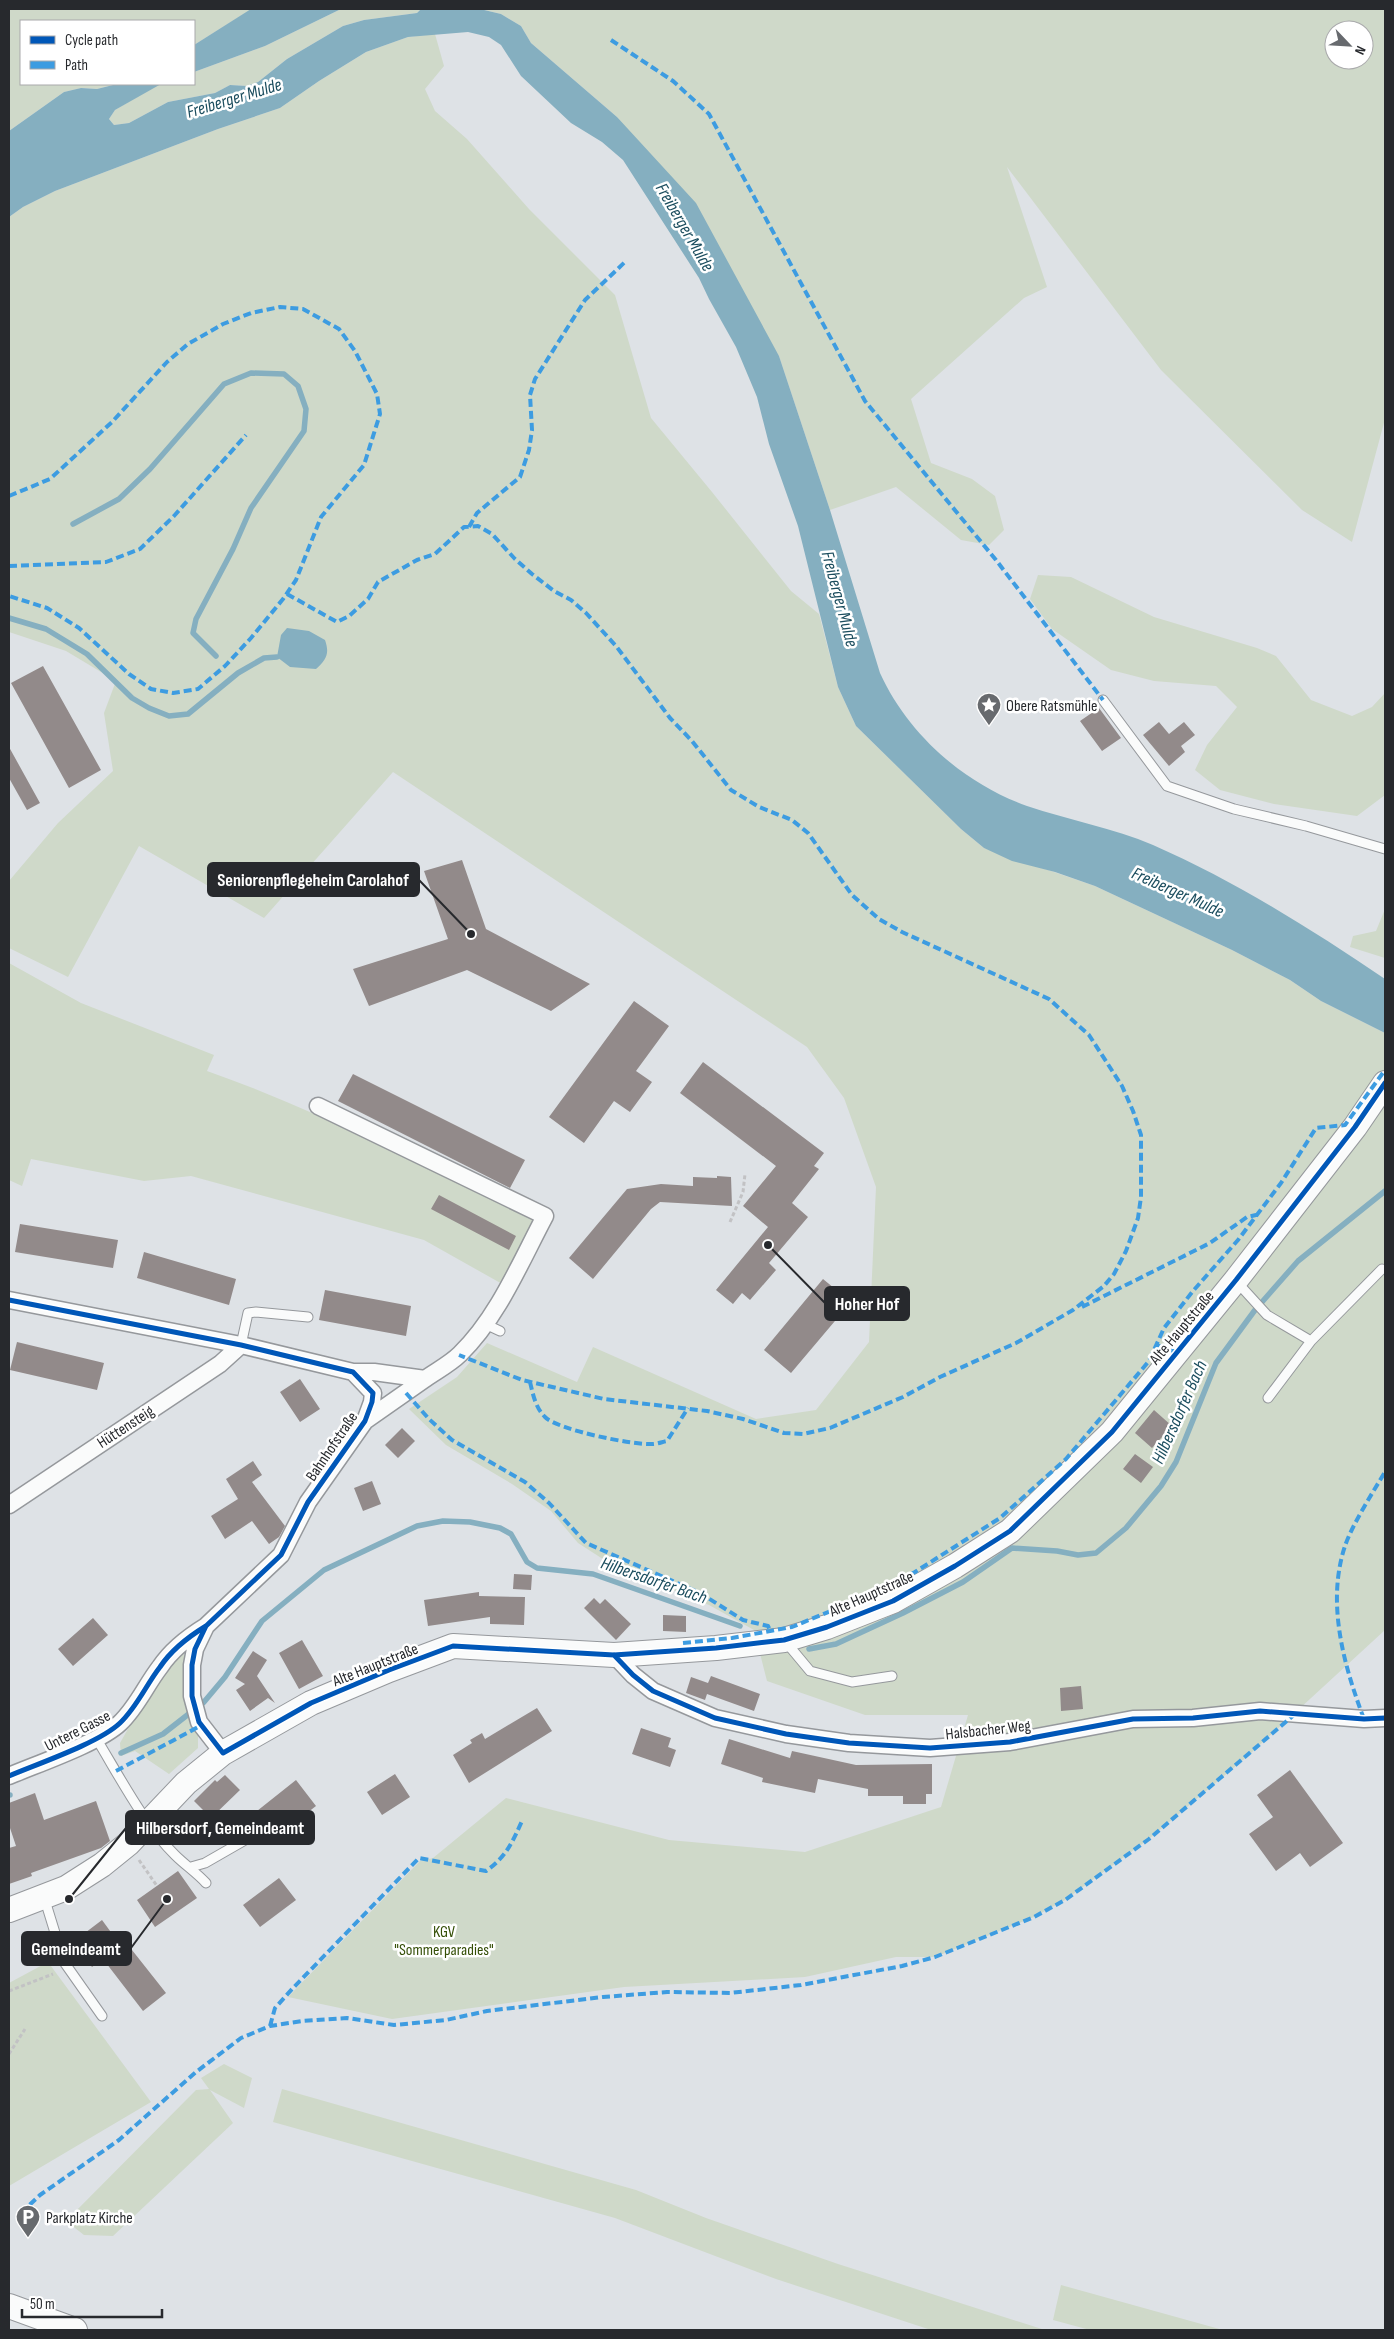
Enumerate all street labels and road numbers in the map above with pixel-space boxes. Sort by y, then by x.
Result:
street label: Alte Hauptstraße [1145,1287,1218,1369]
street label: Hüttensteig [94,1402,158,1453]
street label: Bahnhofstraße [302,1409,362,1485]
street label: Alte Hauptstraße [826,1567,917,1622]
street label: Alte Hauptstraße [329,1640,421,1692]
street label: Untere Gasse [42,1707,114,1756]
street label: Halsbacher Weg [945,1717,1032,1744]

